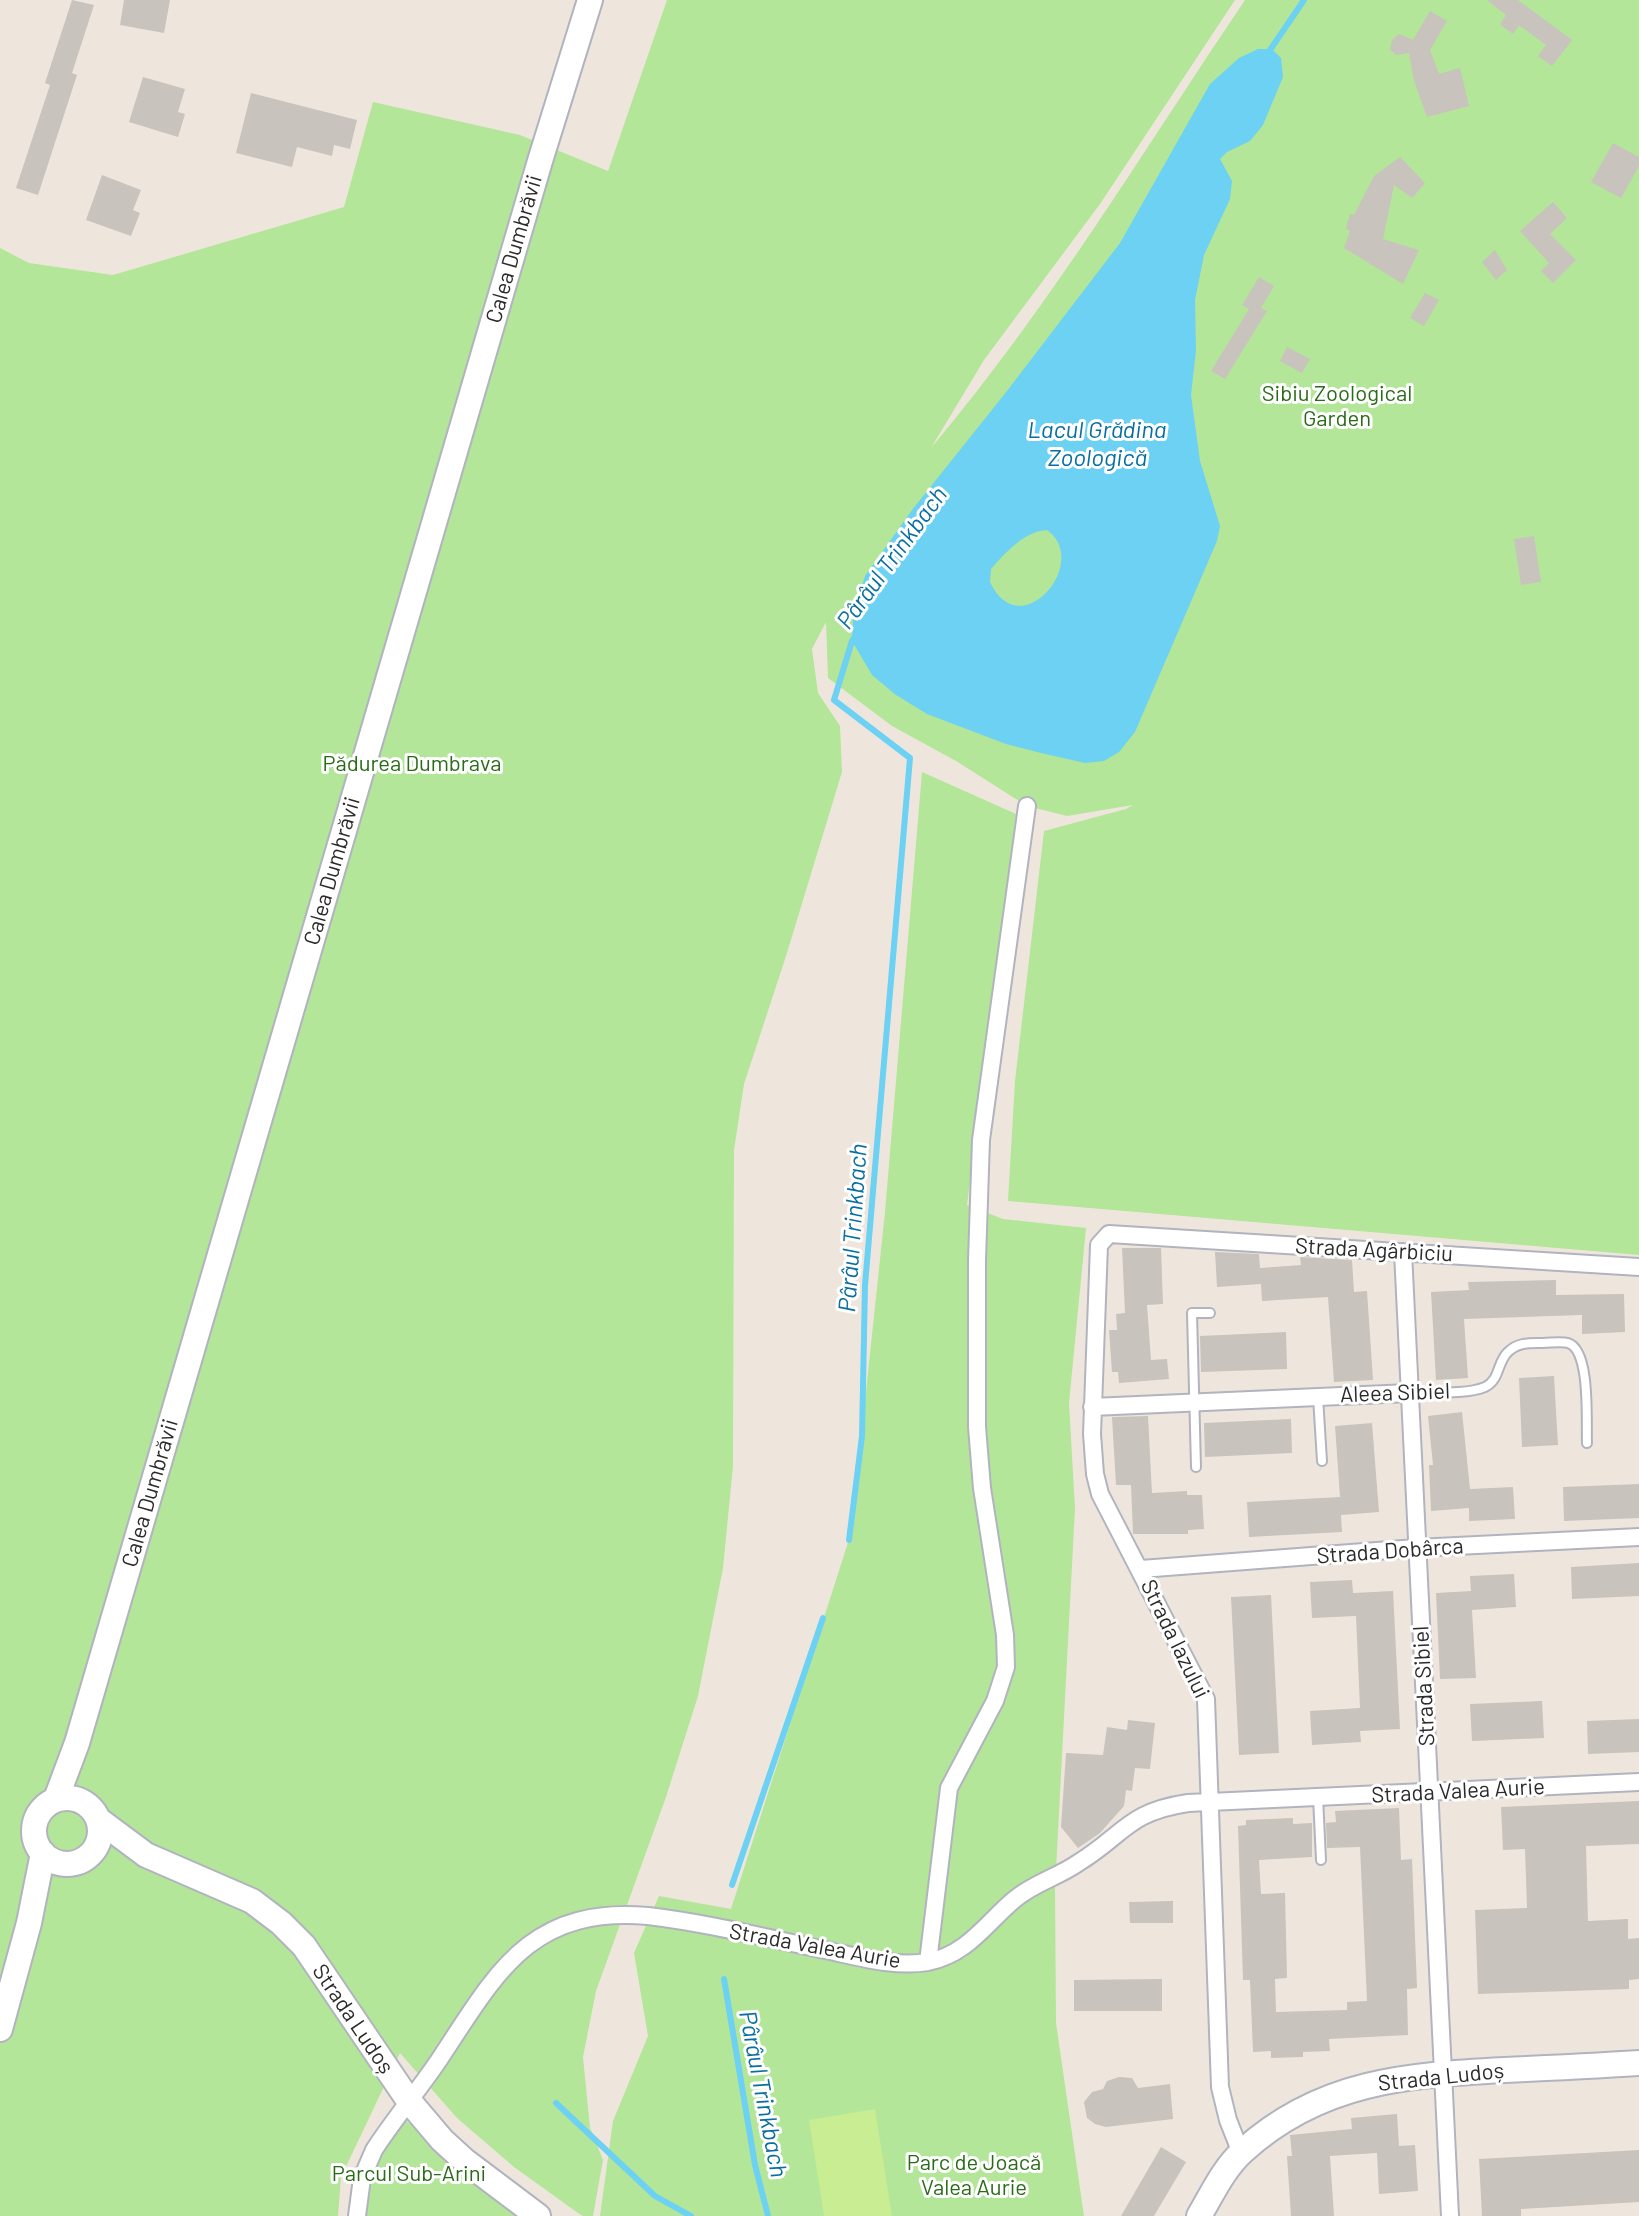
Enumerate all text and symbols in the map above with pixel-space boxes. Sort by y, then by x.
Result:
street label: Calea Dumbrăvii [480,172,548,326]
park label: Sibiu Zoological Garden [1262,381,1412,432]
water label: Lacul Grădina Zoologică [1028,416,1166,472]
water label: Pârâul Trinkbach [831,481,953,635]
park label: Pădurea Dumbrava [323,751,501,777]
street label: Calea Dumbrăvii [298,794,366,948]
water label: Pârâul Trinkbach [833,1143,873,1313]
street label: Strada Agârbiciu [1294,1233,1454,1267]
street label: Aleea Sibiel [1339,1378,1451,1408]
street label: Calea Dumbrăvii [116,1416,184,1570]
street label: Strada Dobârca [1316,1533,1464,1569]
street label: Strada Iazului [1135,1575,1215,1703]
street label: Strada Sibiel [1408,1625,1440,1747]
street label: Strada Valea Aurie [1371,1773,1545,1809]
street label: Strada Valea Aurie [727,1918,903,1974]
street label: Strada Ludoș [307,1959,399,2079]
water label: Pârâul Trinkbach [733,2008,793,2180]
street label: Strada Ludoș [1377,2057,1505,2097]
park label: Parc de Joacă Valea Aurie [907,2150,1041,2202]
park label: Parcul Sub-Arini [332,2161,486,2187]

